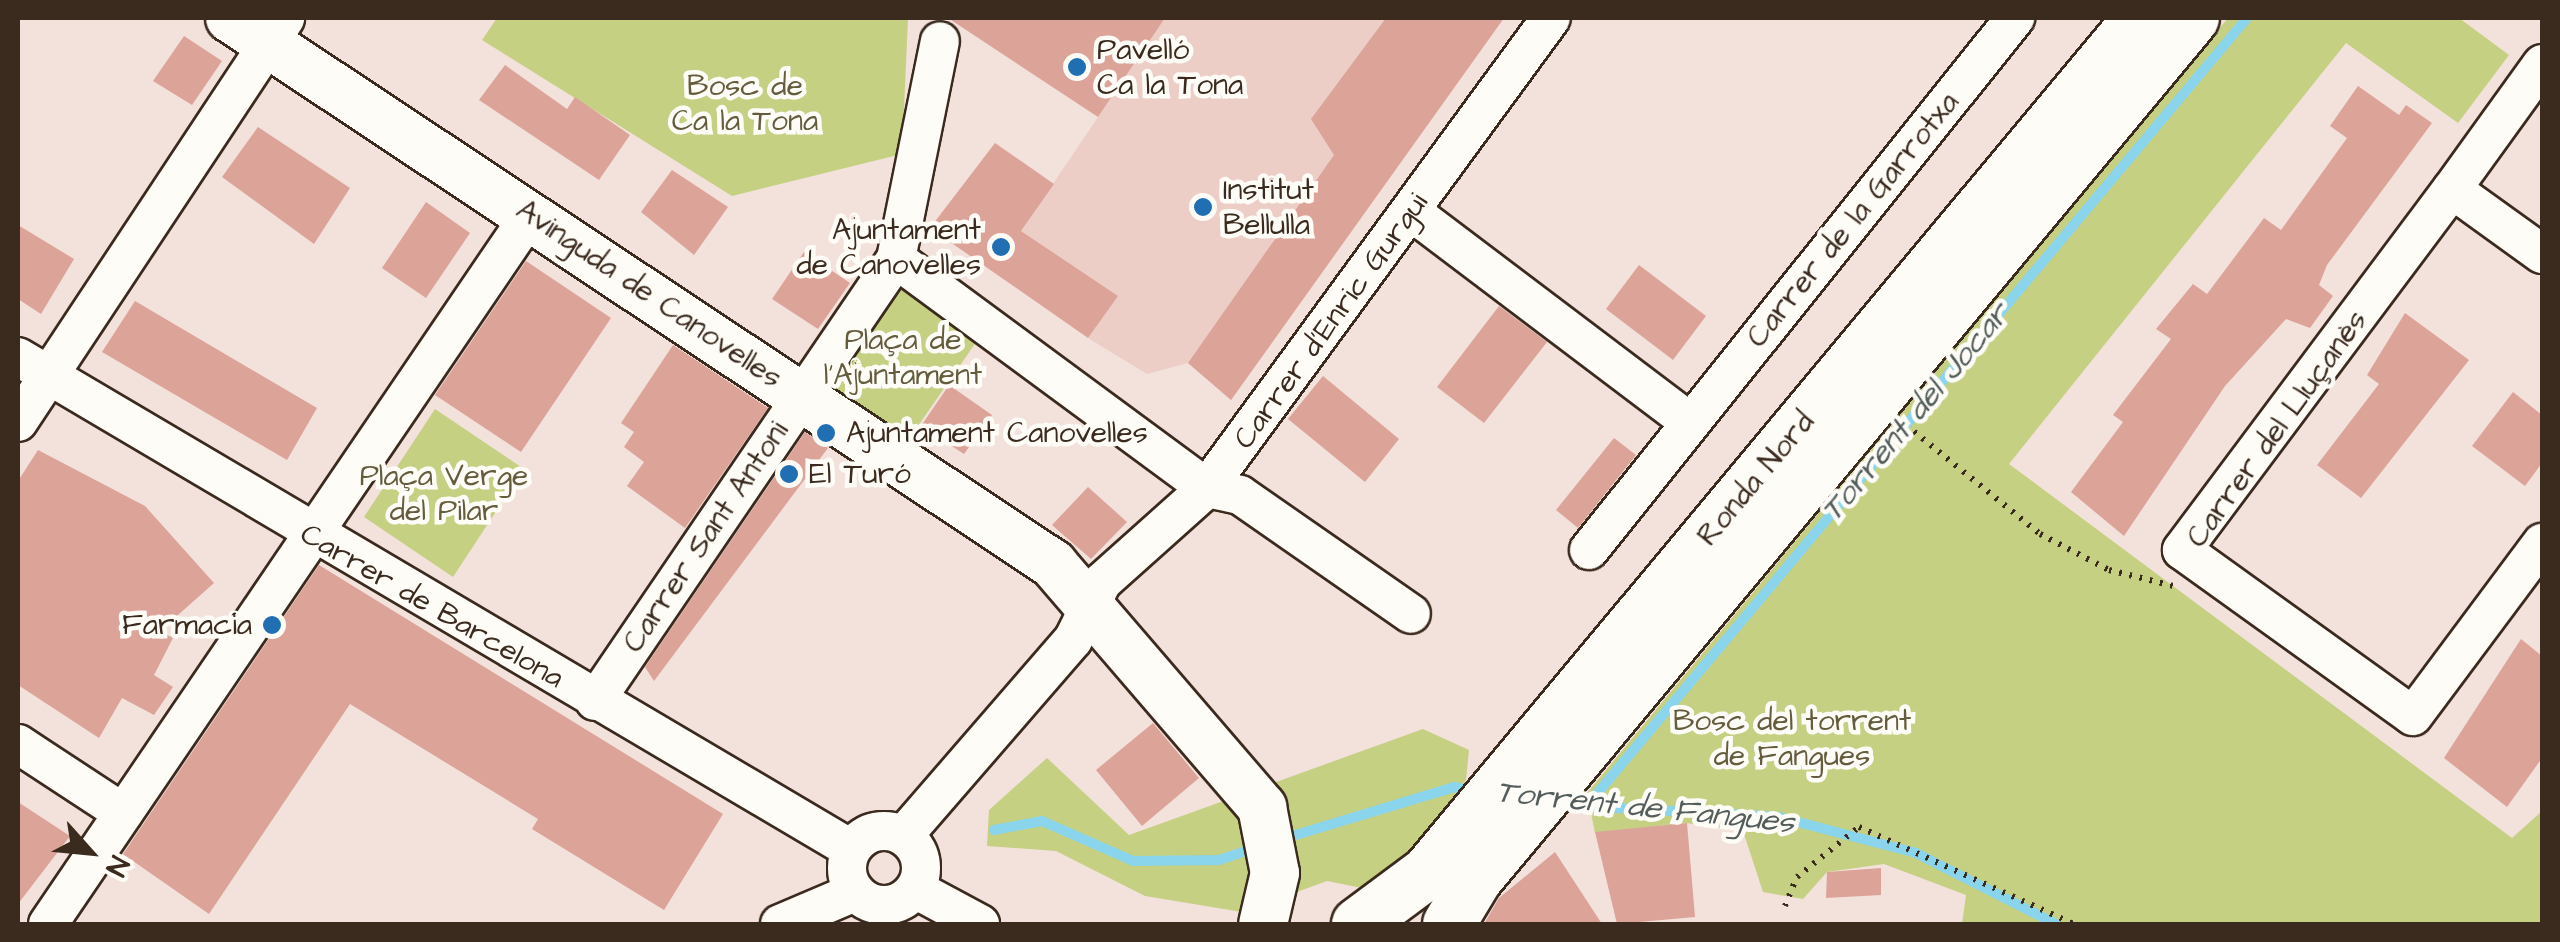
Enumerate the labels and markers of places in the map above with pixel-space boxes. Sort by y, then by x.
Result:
place label: Pavelló Ca la Tona [1097,32,1243,102]
marker: Pavelló Ca la Tona [1066,56,1088,78]
place label: Institut Bellulla [1223,172,1314,242]
marker: Institut Bellulla [1192,196,1214,218]
place label: Ajuntament de Canovelles [796,212,981,282]
marker: Ajuntament de Canovelles [990,236,1012,258]
place label: Ajuntament Canovelles [846,415,1148,451]
marker: Ajuntament Canovelles [815,422,837,444]
place label: El Turó [809,456,911,492]
marker: El Turó [778,463,800,485]
place label: Farmacia [122,607,252,643]
marker: Farmacia [261,614,283,636]

